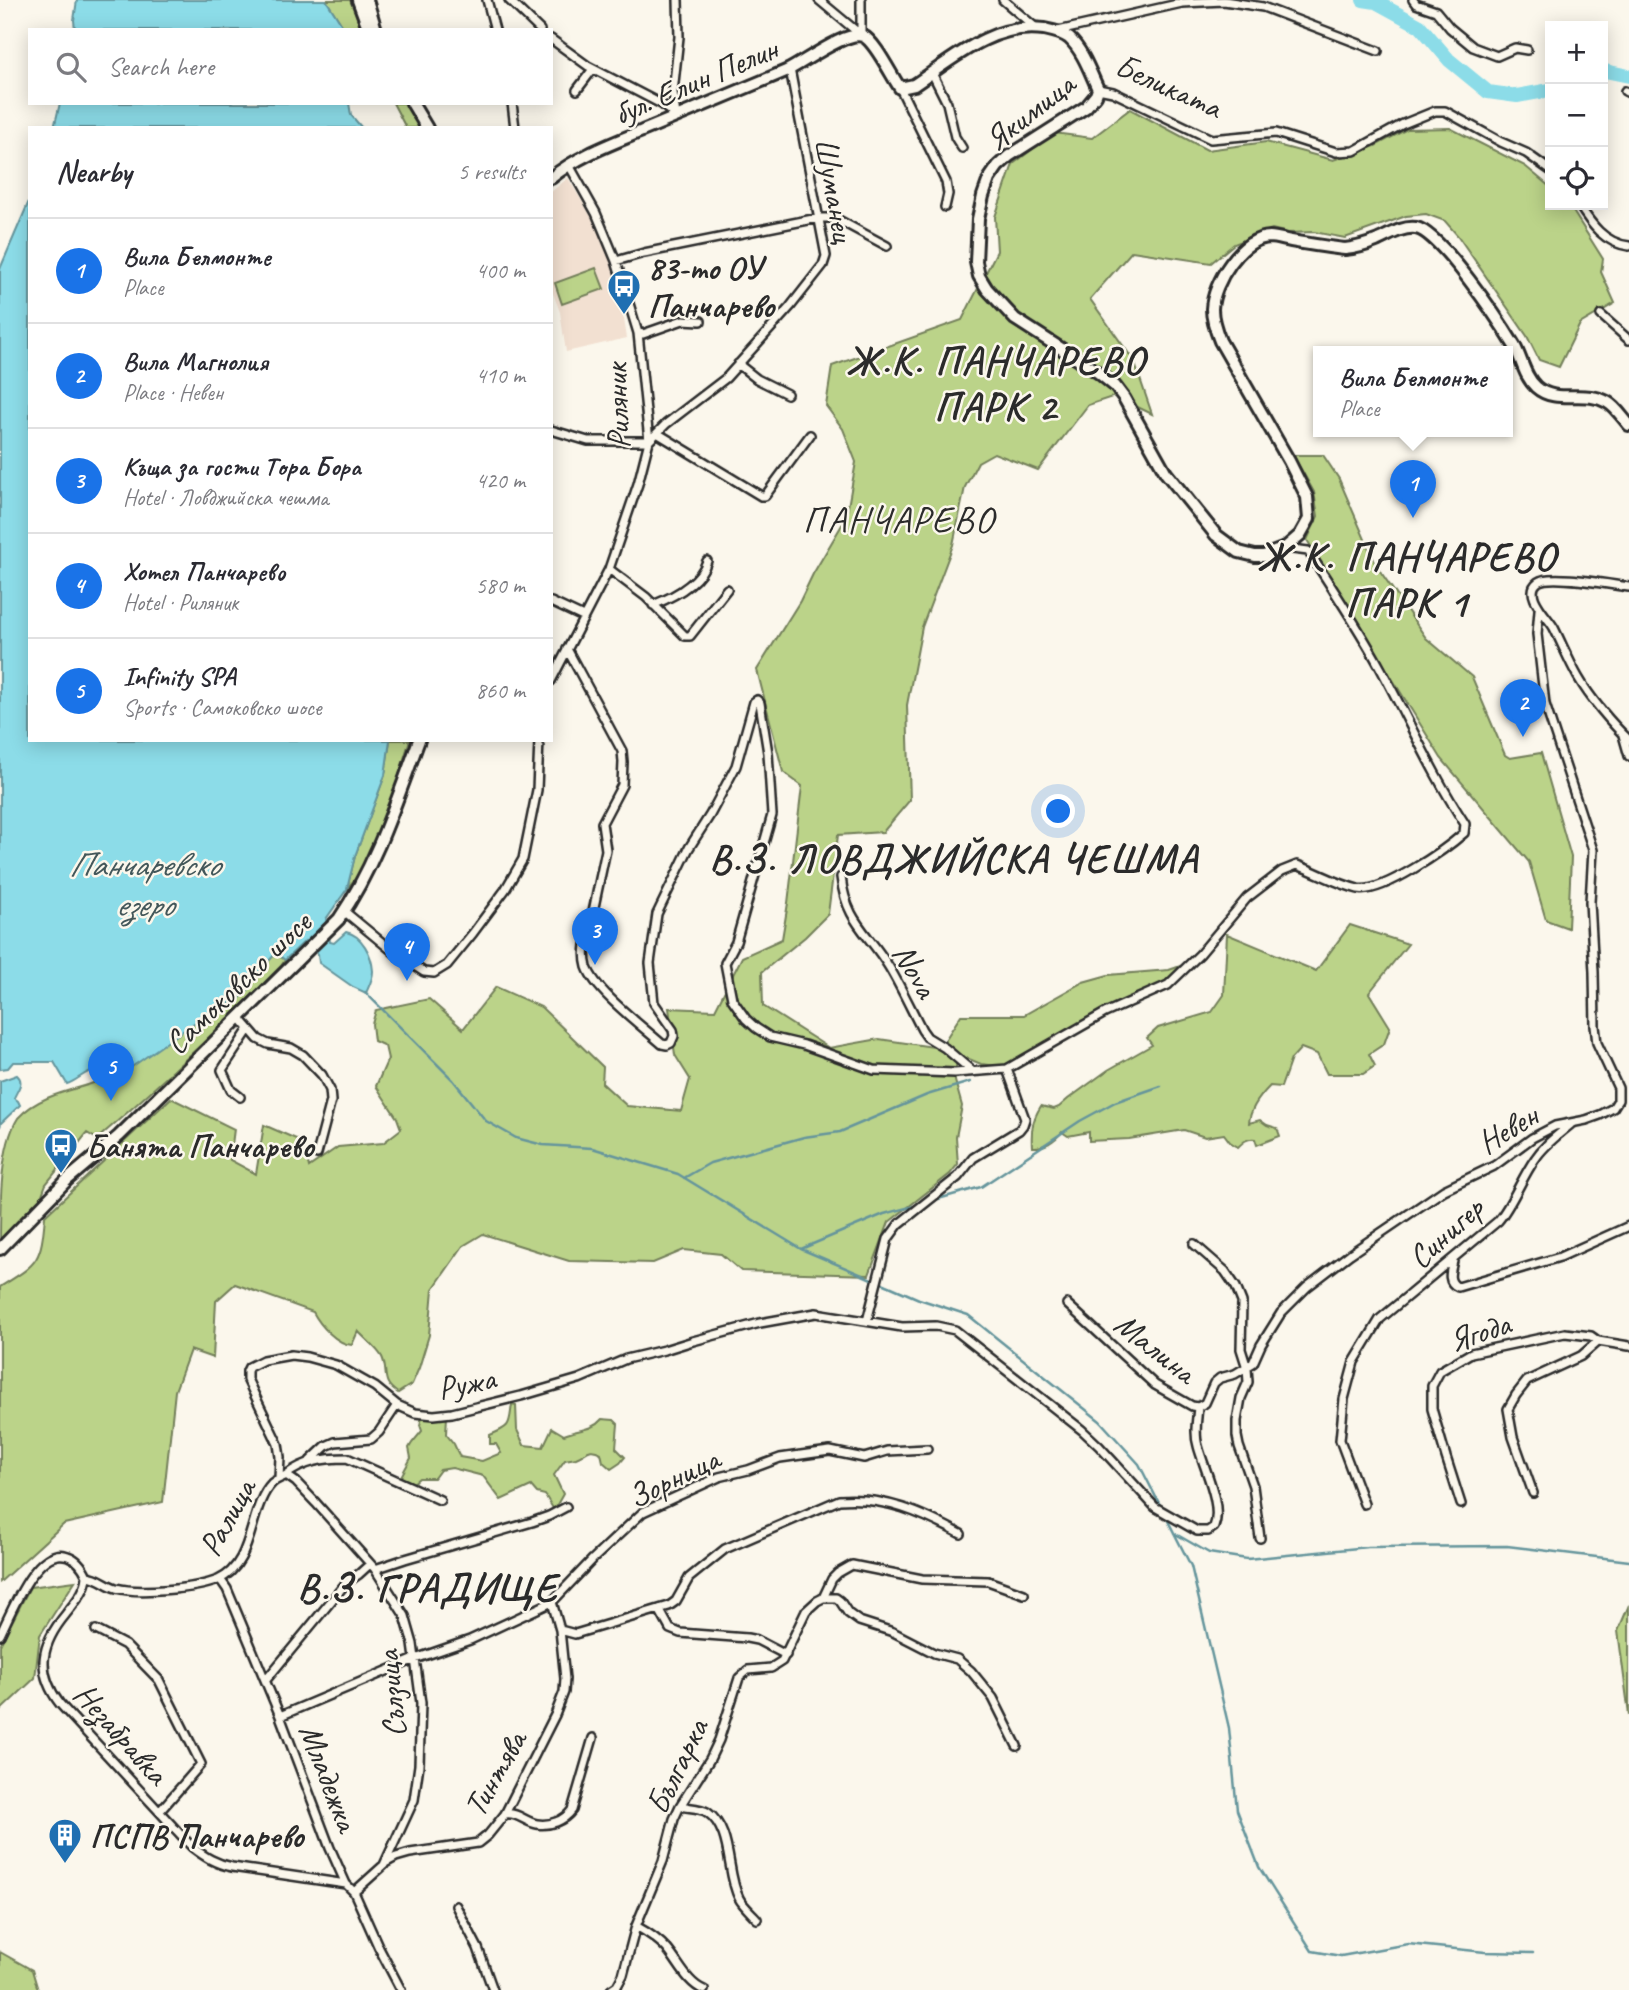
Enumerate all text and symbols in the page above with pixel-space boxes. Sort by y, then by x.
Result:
map controls [1545,21,1608,210]
button: + [1545,21,1608,84]
street label: бул. Елин Пелин [607,27,786,134]
search box [28,28,553,105]
street label: Беликата [1109,44,1231,129]
icon: search [52,48,90,86]
text: Search here [108,50,214,83]
street label: Якимица [976,62,1085,160]
button: − [1545,84,1608,147]
street label: Шуманец [805,135,865,248]
button: locate [1545,147,1608,210]
text: Nearby [56,153,132,191]
text: 5 results [458,157,525,186]
text: Вила Белмонте [123,240,271,273]
place label: 83-то ОУ Панчарево [648,247,776,327]
text: 1 [74,256,84,285]
text: 400 m [476,256,525,285]
bus stop icon: 83-то ОУ Панчарево [605,267,643,316]
text: Place [123,273,163,302]
district label: Ж.К. ПАНЧАРЕВО ПАРК 2 [846,336,1148,432]
text: Вила Магнолия [123,345,268,378]
popup [1313,346,1513,437]
street label: Риляник [594,360,639,450]
text: 2 [74,361,84,390]
text: 410 m [476,361,525,390]
text: Вила Белмонте [1339,361,1487,394]
text: Place · Невен [123,378,223,407]
text: Place [1339,394,1380,423]
text: Къща за гости Тора Бора [123,450,361,483]
pin: 1 [1390,460,1436,518]
text: 3 [74,466,84,495]
text: 420 m [476,466,525,495]
text: Hotel · Ловджийска чешма [123,483,328,512]
district label: ПАНЧАРЕВО [803,496,997,543]
district label: Ж.К. ПАНЧАРЕВО ПАРК 1 [1257,532,1559,628]
text: Хотел Панчарево [123,555,285,588]
text: 4 [74,571,84,600]
text: 580 m [476,571,525,600]
text: Hotel · Риляник [123,588,238,617]
text: Infinity SPA [123,660,235,693]
text: 5 [74,676,84,705]
text: 860 m [476,676,525,705]
pin: 2 [1500,679,1546,737]
text: Sports · Самоковско шосе [123,693,321,722]
your location [1041,794,1075,828]
district label: В.З. ЛОВДЖИЙСКА ЧЕШМА [709,834,1199,884]
water label: Панчаревско езеро [69,842,224,927]
street label: Самоковско шосе [155,901,322,1063]
pin: 3 [572,907,618,965]
pin: 4 [384,923,430,981]
street label: Nova [883,936,948,1007]
pin: 5 [88,1043,134,1101]
street label: Невен [1470,1093,1548,1163]
place label: Банята Панчарево [86,1125,316,1167]
bus stop icon: Банята Панчарево [42,1126,80,1175]
street label: Синигер [1399,1186,1494,1278]
street label: Ягода [1443,1302,1517,1362]
street label: Малина [1106,1303,1207,1394]
street label: Ружа [434,1357,500,1409]
street label: Зорница [621,1437,728,1518]
street label: Ралица [189,1469,266,1563]
district label: В.З. ГРАДИЩЕ [297,1563,561,1613]
street label: Сълзица [366,1647,416,1739]
street label: Незабравка [65,1674,180,1795]
street label: Българка [636,1710,719,1821]
street label: Младежка [289,1718,370,1839]
street label: Тинтява [454,1721,537,1824]
place label: ПСПВ Панчарево [90,1815,305,1857]
building icon: ПСПВ Панчарево [46,1816,84,1865]

